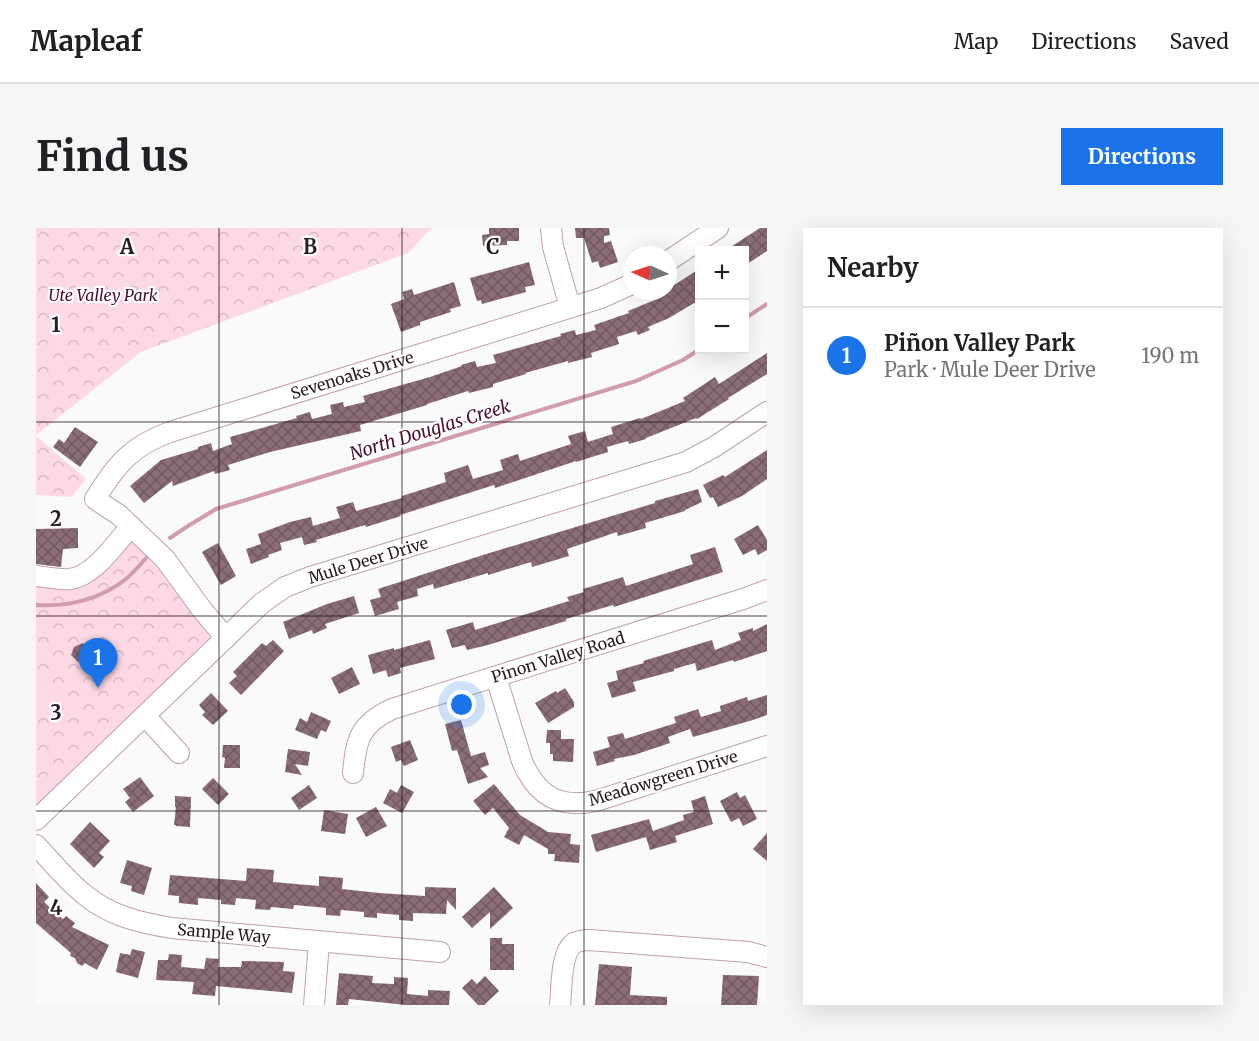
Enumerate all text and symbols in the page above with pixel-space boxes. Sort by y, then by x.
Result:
text: Mapleaf [30,23,142,59]
text: Map [954,28,998,55]
text: Directions [1031,28,1136,55]
text: Saved [1169,28,1229,55]
button: Directions [1061,128,1223,185]
text: Find us [36,130,189,182]
text: A [119,234,135,259]
text: B [303,234,317,259]
text: C [486,234,500,259]
north arrow [623,246,677,300]
map controls [695,246,749,354]
button: + [695,246,749,300]
text: Nearby [827,251,919,284]
park label: Ute Valley Park [48,285,158,305]
button: − [695,300,749,354]
text: 1 [51,312,61,337]
text: Piñon Valley Park [884,329,1075,357]
text: 1 [842,343,851,368]
text: 190 m [1141,343,1199,368]
street label: Sevenoaks Drive [288,347,416,403]
text: Park · Mule Deer Drive [884,357,1096,382]
water label: North Douglas Creek [347,394,513,465]
text: 2 [50,506,62,531]
street label: Mule Deer Drive [306,532,430,588]
street label: Pinon Valley Road [489,627,627,687]
pin: 1 [78,638,118,688]
your location [447,690,476,719]
text: 3 [50,700,62,725]
street label: Meadowgreen Drive [586,746,740,810]
text: 4 [50,895,63,920]
street label: Sample Way [176,919,272,947]

